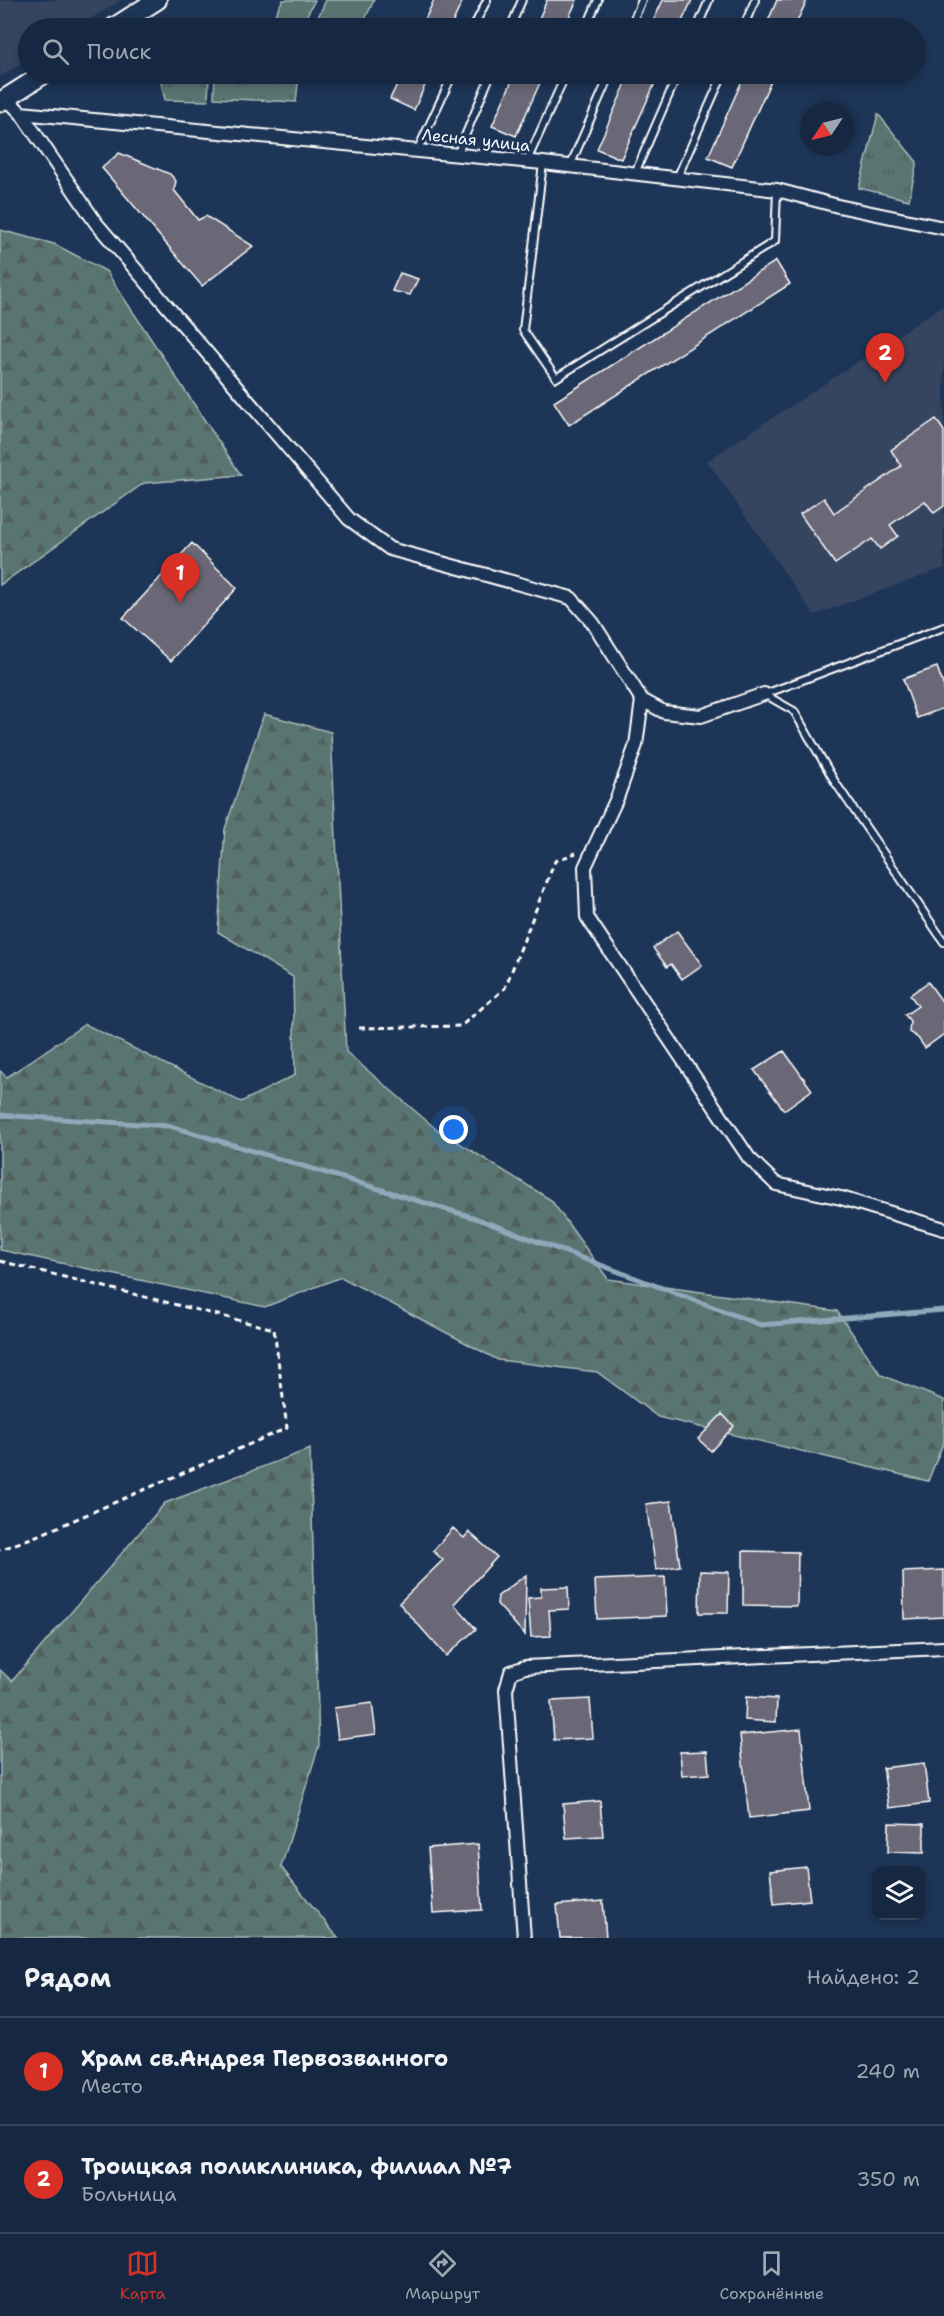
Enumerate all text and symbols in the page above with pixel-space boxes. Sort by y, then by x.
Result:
search box [18,18,926,84]
icon: search [39,35,72,68]
text: Поиск [87,37,151,66]
north arrow [800,102,854,156]
street label: Лесная улица [421,124,531,156]
pin: 2 [866,334,904,383]
pin: 1 [160,554,200,603]
your location [439,1115,468,1144]
map controls [872,1866,926,1920]
button: layers [872,1866,926,1920]
text: Рядом [24,1960,111,1995]
text: Найдено: 2 [807,1964,920,1990]
text: Храм св.Андрея Первозванного [81,2044,448,2073]
text: 1 [39,2058,48,2084]
text: 240 m [855,2058,920,2084]
text: Место [81,2073,143,2099]
text: Троицкая поликлиника, филиал №7 [81,2152,512,2181]
text: 2 [37,2166,51,2192]
text: 350 m [856,2166,920,2192]
text: Больница [81,2181,177,2207]
tab: Карта [120,2247,166,2304]
tab: Маршрут [405,2247,480,2304]
tab: Сохранённые [720,2247,824,2304]

